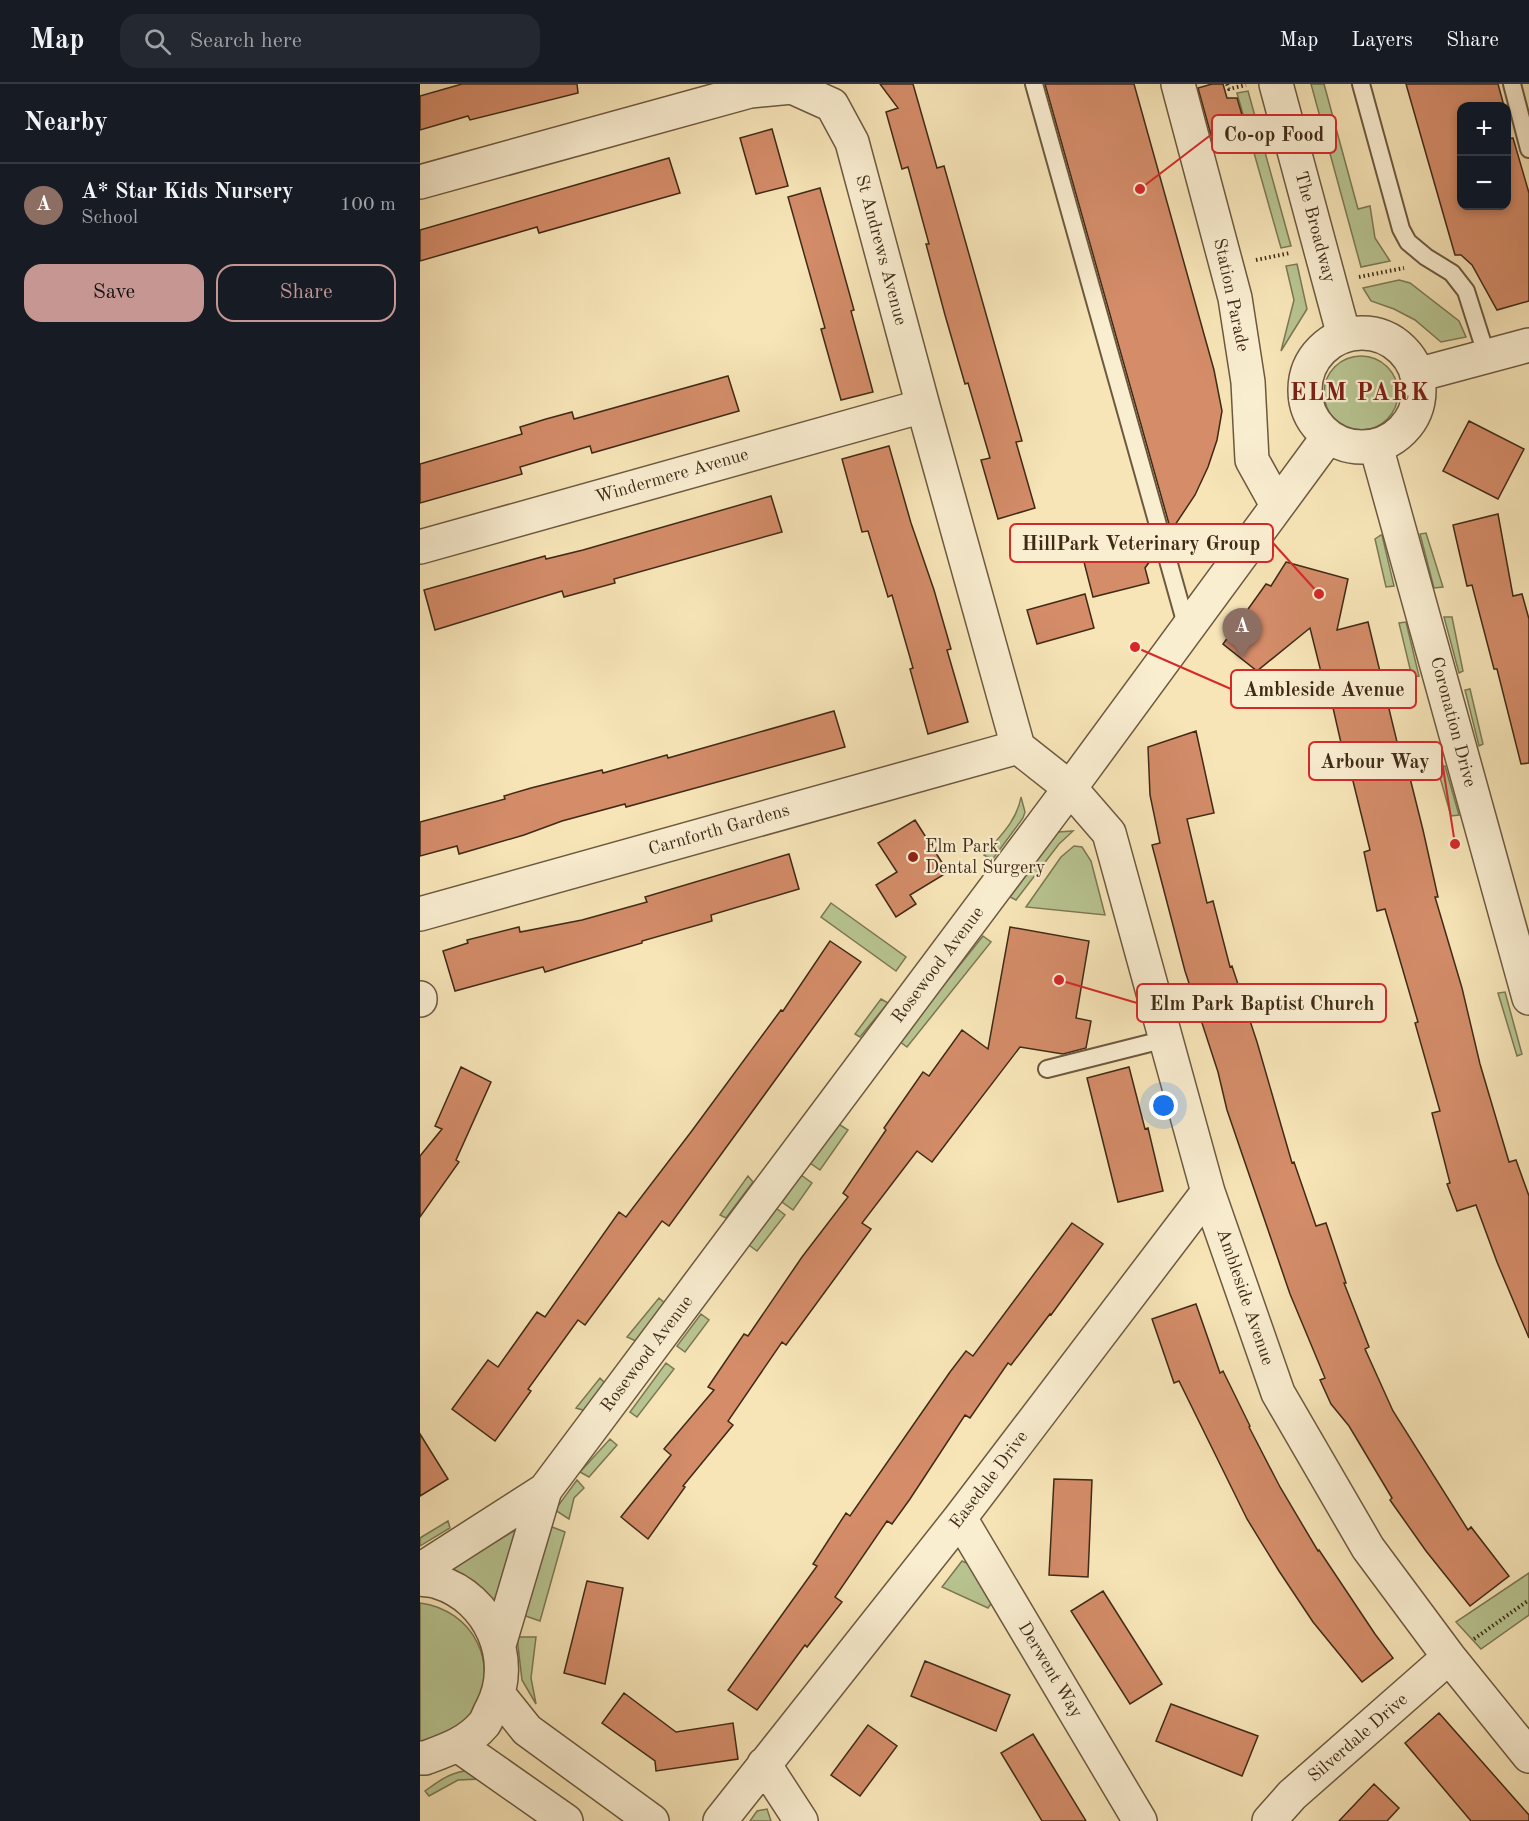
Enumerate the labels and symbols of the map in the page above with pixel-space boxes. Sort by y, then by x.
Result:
callout: Co-op Food [1212,115,1336,153]
text: Co-op Food [1224,126,1325,146]
street label: The Broadway [1291,169,1339,285]
street label: St Andrews Avenue [852,173,910,327]
street label: Station Parade [1210,237,1252,353]
district label: ELM PARK [1290,382,1430,406]
street label: Windermere Avenue [593,446,751,506]
callout: HillPark Veterinary Group [1010,524,1273,562]
text: HillPark Veterinary Group [1022,535,1260,555]
pin: A [1222,608,1262,658]
street label: Coronation Drive [1427,655,1479,789]
callout: Ambleside Avenue [1231,670,1416,708]
text: Ambleside Avenue [1243,681,1405,701]
callout: Arbour Way [1309,742,1442,780]
text: Arbour Way [1320,753,1430,773]
street label: Carnforth Gardens [646,801,792,859]
place label: Elm Park Dental Surgery [925,838,1046,877]
marker: Elm Park Dental Surgery [906,850,920,864]
street label: Rosewood Avenue [889,903,987,1027]
callout: Elm Park Baptist Church [1137,984,1386,1022]
text: Elm Park Baptist Church [1150,995,1374,1015]
your location [1149,1091,1178,1120]
street label: Ambleside Avenue [1213,1226,1277,1368]
street label: Rosewood Avenue [598,1292,696,1416]
street label: Easedale Drive [947,1428,1031,1532]
street label: Derwent Way [1014,1619,1086,1721]
street label: Silverdale Drive [1305,1690,1411,1786]

